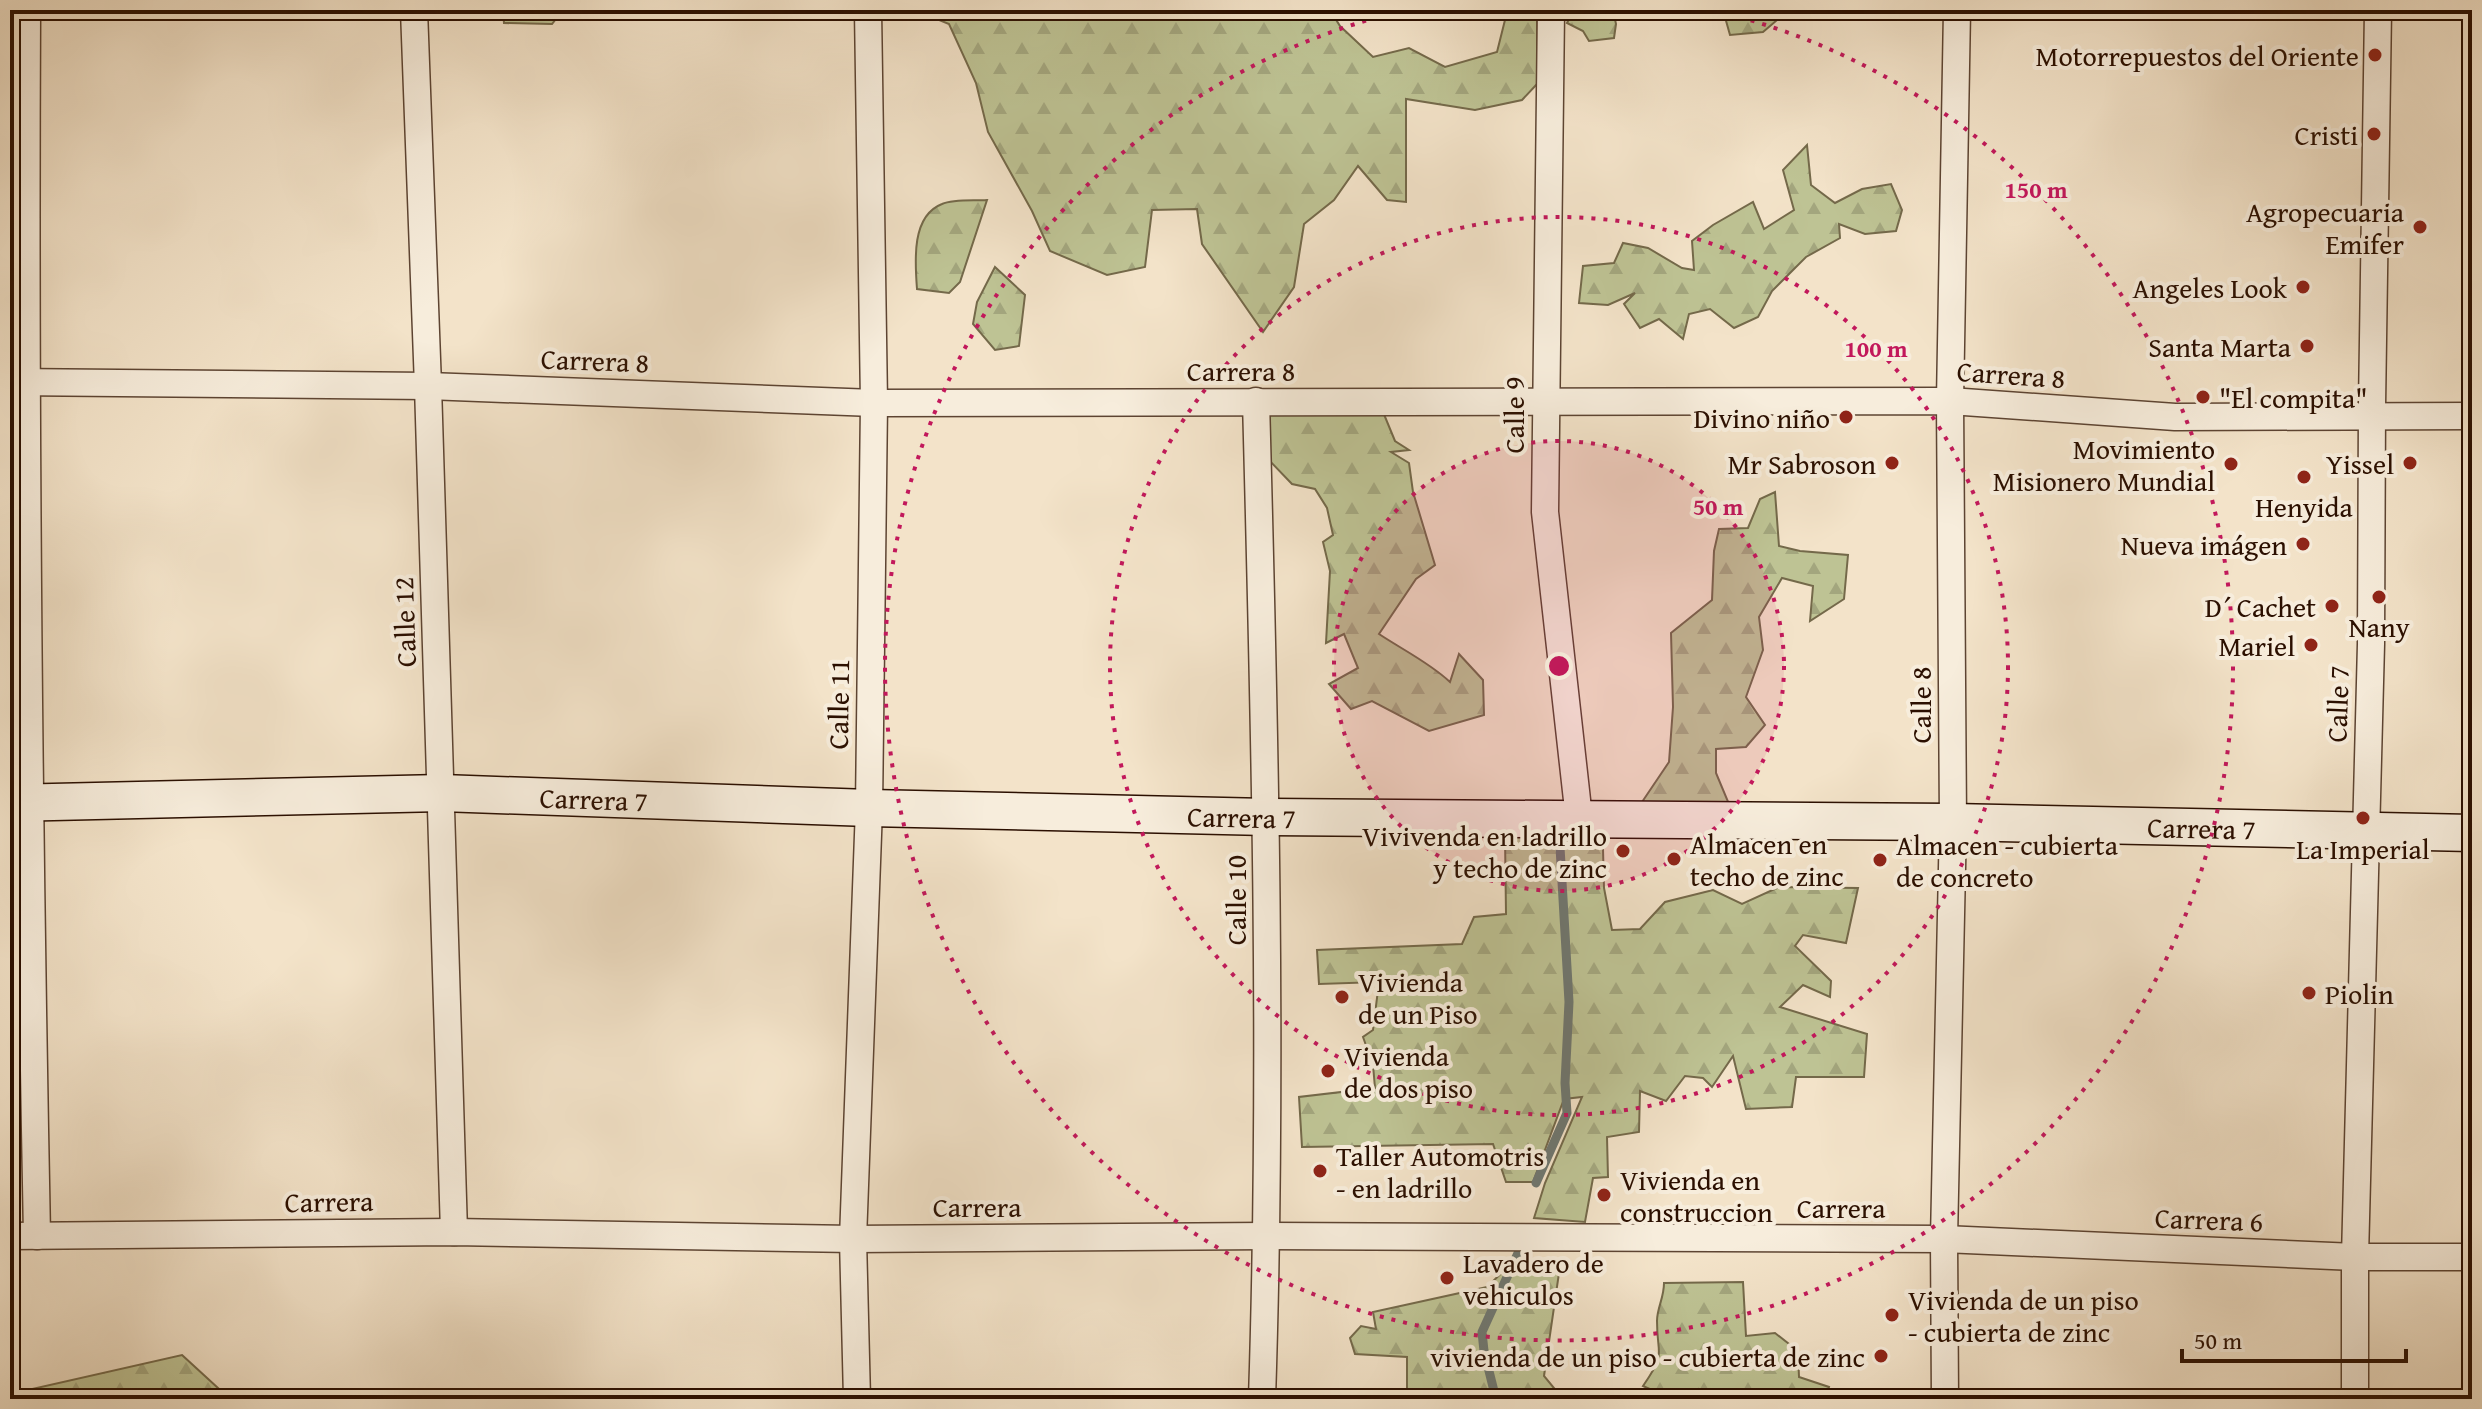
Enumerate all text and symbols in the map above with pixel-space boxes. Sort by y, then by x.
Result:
place label: Motorrepuestos del Oriente [2035,35,2359,76]
marker: Motorrepuestos del Oriente [2366,46,2384,64]
place label: Cristi [2295,114,2358,155]
marker: Cristi [2365,125,2383,143]
text: 150 m [2004,172,2068,207]
place label: Agropecuaria Emifer [2246,191,2405,264]
marker: Agropecuaria Emifer [2411,218,2429,236]
place label: Angeles Look [2133,267,2288,308]
marker: Angeles Look [2294,278,2312,296]
place label: Santa Marta [2148,326,2292,367]
text: 100 m [1844,331,1908,366]
marker: Santa Marta [2298,337,2316,355]
street label: Carrera 8 [540,338,650,382]
street label: Carrera 8 [1187,350,1295,391]
street label: Carrera 8 [1956,350,2066,398]
street label: Calle 9 [1493,377,1534,453]
place label: "El compita" [2219,377,2367,418]
marker: "El compita" [2194,388,2212,406]
place label: Divino niño [1694,397,1830,438]
marker: Divino niño [1837,408,1855,426]
place label: Movimiento Misionero Mundial [1993,428,2215,501]
place label: Mr Sabroson [1727,443,1876,484]
place label: Yissel [2326,443,2394,484]
marker: Mr Sabroson [1883,454,1901,472]
marker: Yissel [2401,454,2419,472]
marker: Movimiento Misionero Mundial [2222,455,2240,473]
marker: Henyida [2295,468,2313,486]
place label: Henyida [2255,486,2353,527]
text: 50 m [1693,489,1744,524]
place label: Nueva imágen [2121,524,2287,565]
marker: Nueva imágen [2294,535,2312,553]
street label: Calle 12 [382,576,426,668]
place label: D´ Cachet [2205,586,2316,627]
marker: Nany [2370,588,2388,606]
marker: D´ Cachet [2323,597,2341,615]
place label: Nany [2348,606,2410,647]
place label: Mariel [2218,625,2295,666]
marker: Mariel [2302,636,2320,654]
centre of rings [1545,652,1573,680]
street label: Calle 11 [817,658,859,750]
street label: Calle 7 [2315,665,2359,743]
street label: Calle 8 [1900,667,1941,743]
street label: Carrera 7 [539,776,649,821]
street label: Carrera 7 [1187,795,1296,838]
street label: Carrera 7 [2147,806,2256,849]
marker: La Imperial [2354,809,2372,827]
place label: Vivivenda en ladrillo y techo de zinc [1362,815,1607,888]
place label: Almacen en techo de zinc [1690,823,1844,896]
place label: Almacen - cubierta de concreto [1896,824,2119,897]
place label: La Imperial [2296,828,2430,869]
marker: Vivivenda en ladrillo y techo de zinc [1614,842,1632,860]
marker: Almacen en techo de zinc [1665,850,1683,868]
marker: Almacen - cubierta de concreto [1871,851,1889,869]
street label: Calle 10 [1215,855,1256,945]
place label: Vivienda de un Piso [1358,961,1478,1034]
place label: Piolin [2325,973,2394,1014]
marker: Piolin [2300,984,2318,1002]
marker: Vivienda de un Piso [1333,988,1351,1006]
place label: Vivienda de dos piso [1344,1035,1473,1108]
marker: Vivienda de dos piso [1319,1062,1337,1080]
place label: Taller Automotris - en ladrillo [1336,1135,1544,1208]
place label: Vivienda en construccion [1620,1159,1773,1232]
marker: Taller Automotris - en ladrillo [1311,1162,1329,1180]
street label: Carrera [284,1180,374,1222]
street label: Carrera [933,1186,1022,1227]
marker: Vivienda en construccion [1595,1186,1613,1204]
street label: Carrera [1797,1187,1886,1228]
street label: Carrera 6 [2154,1197,2264,1241]
place label: Lavadero de vehiculos [1463,1242,1604,1315]
marker: Lavadero de vehiculos [1438,1269,1456,1287]
place label: Vivienda de un piso - cubierta de zinc [1908,1279,2139,1352]
marker: Vivienda de un piso - cubierta de zinc [1883,1306,1901,1324]
scale bar [2182,1313,2406,1363]
text: 50 m [2194,1323,2242,1358]
place label: vivienda de un piso - cubierta de zinc [1430,1336,1865,1377]
marker: vivienda de un piso - cubierta de zinc [1872,1347,1890,1365]

